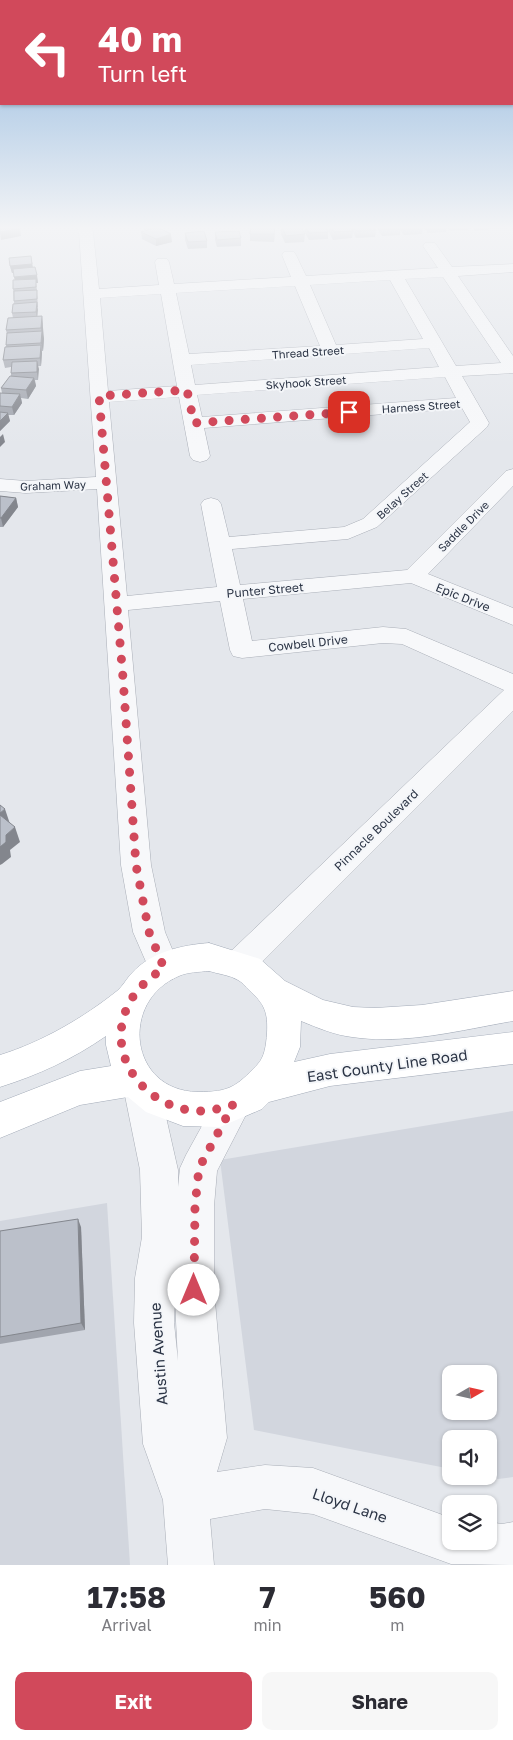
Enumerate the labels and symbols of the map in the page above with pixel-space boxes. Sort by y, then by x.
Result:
street label: Thread Street [271,343,345,361]
street label: Skyhook Street [265,373,347,391]
pin [328,391,370,433]
street label: Harness Street [381,397,461,415]
street label: Belay Street [374,469,430,521]
street label: Graham Way [20,477,86,493]
street label: Saddle Drive [435,498,491,554]
street label: Punter Street [226,579,304,601]
street label: Epic Drive [434,579,492,615]
street label: Cowbell Drive [268,631,348,655]
street label: Pinnacle Boulevard [331,786,421,874]
street label: East County Line Road [306,1045,468,1085]
position arrow [167,1263,219,1315]
street label: Austin Avenue [145,1302,171,1406]
north arrow [442,1365,498,1420]
street label: Lloyd Lane [310,1484,390,1526]

